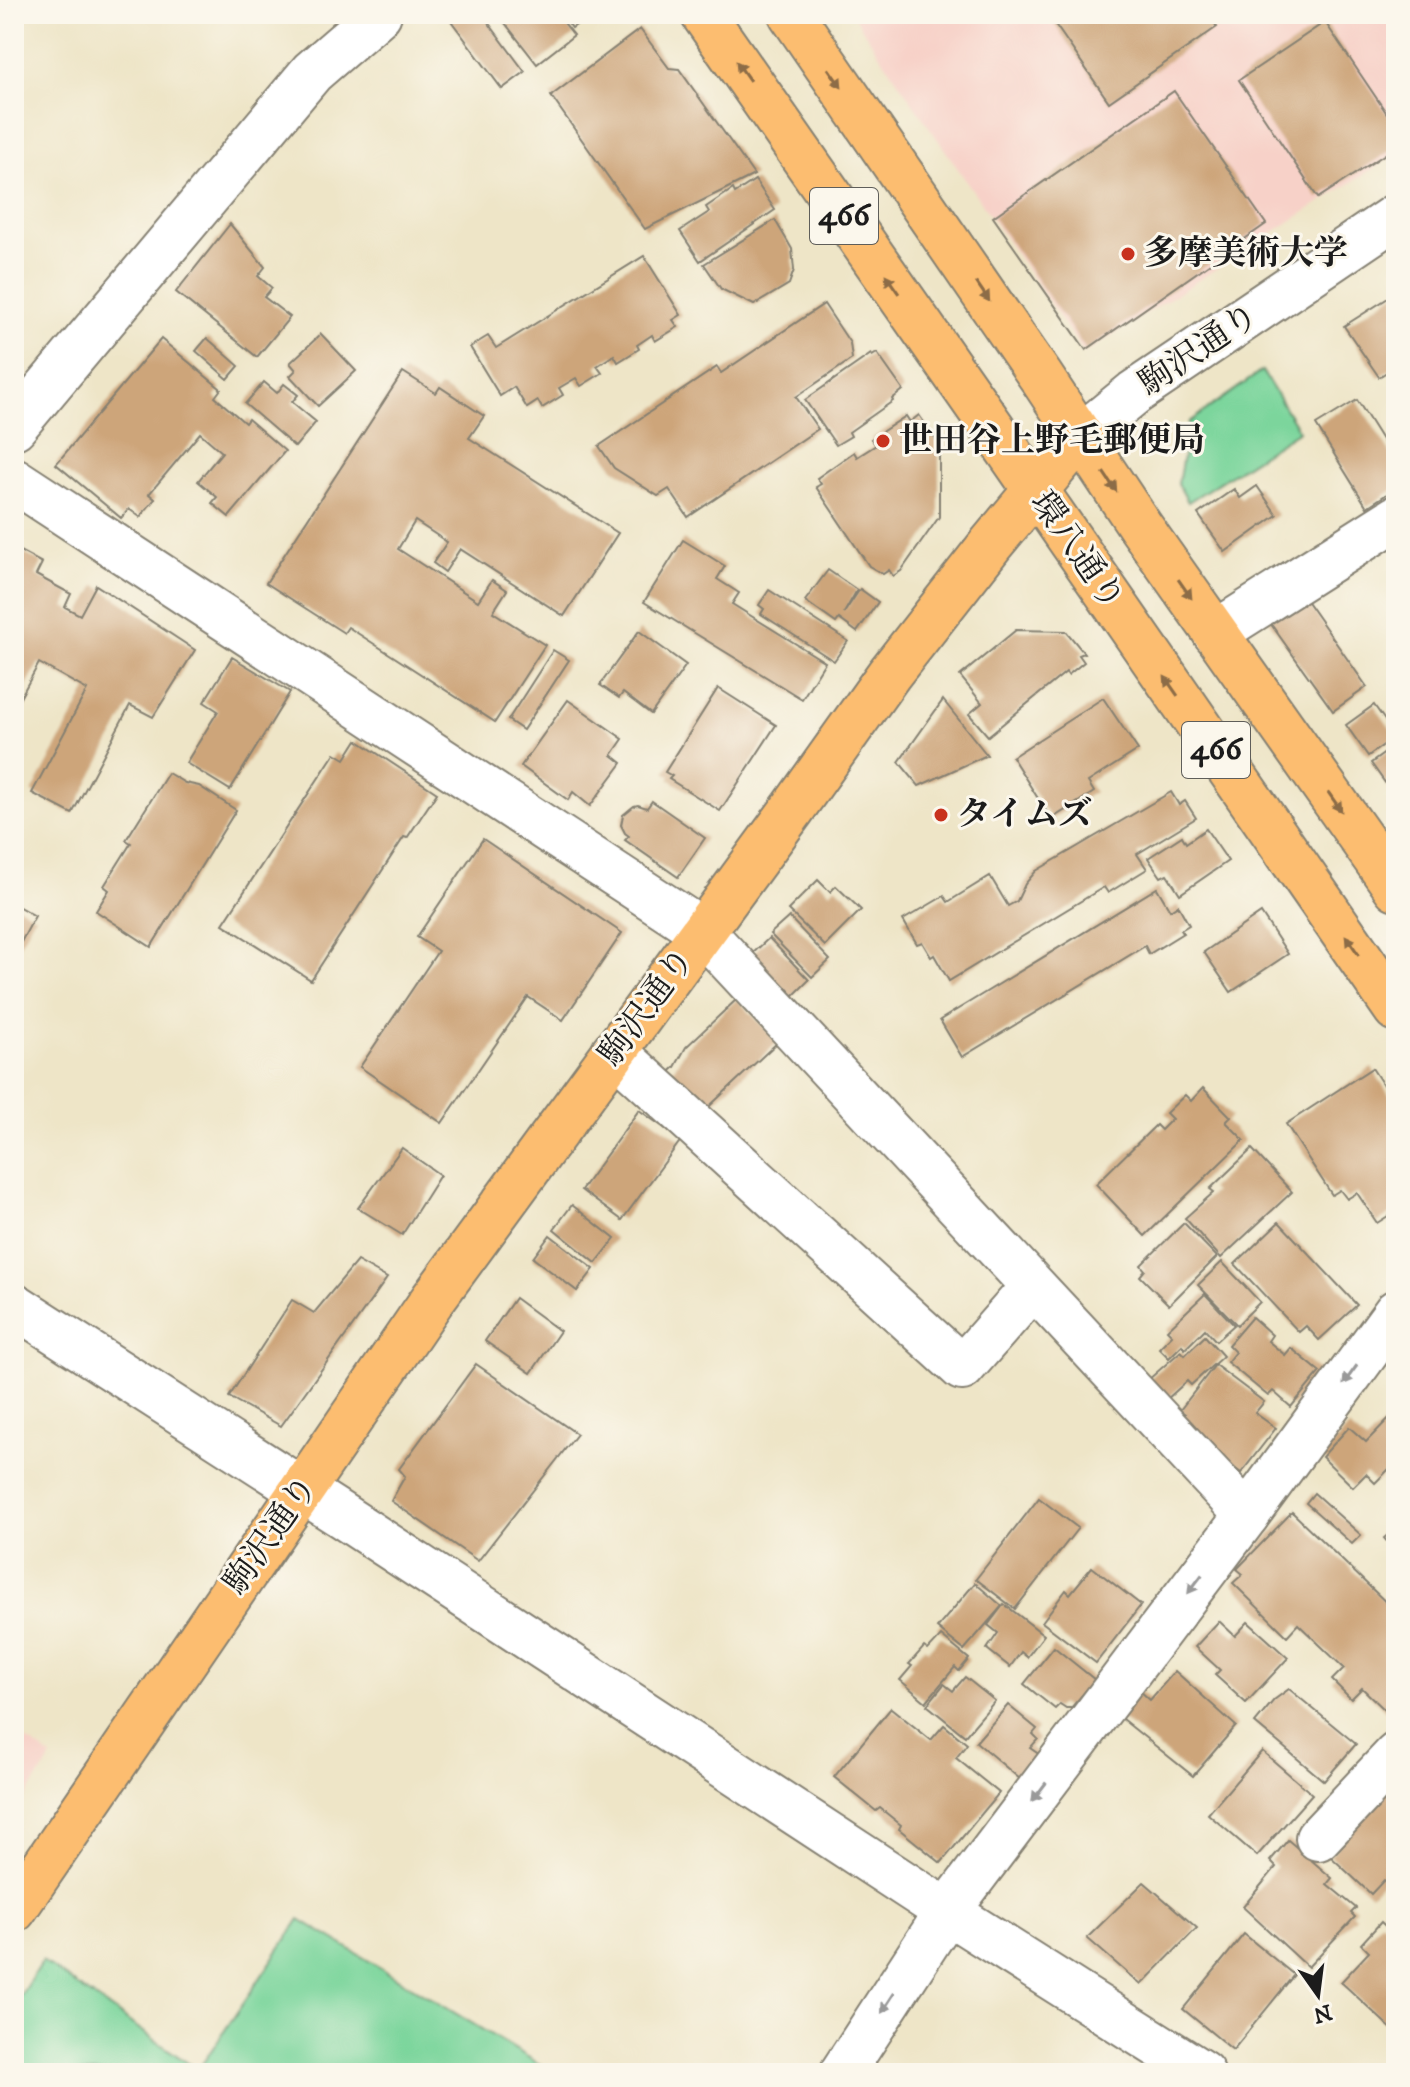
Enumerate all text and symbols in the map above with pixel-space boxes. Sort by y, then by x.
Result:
one-way arrow [736,61,751,82]
one-way arrow [827,67,842,88]
road number: 466 [810,188,878,244]
place label: 多摩美術大学 [1144,233,1348,275]
marker: 多摩美術大学 [1119,245,1137,263]
one-way arrow [885,274,900,295]
one-way arrow [975,281,990,302]
street label: 駒沢通り [1131,295,1267,405]
place label: 世田谷上野毛郵便局 [899,420,1205,462]
marker: 世田谷上野毛郵便局 [874,432,892,450]
one-way arrow [1102,471,1117,492]
street label: 環八通り [1021,483,1133,619]
one-way arrow [1177,579,1192,600]
one-way arrow [1164,675,1179,696]
road number: 466 [1182,722,1250,778]
one-way arrow [1327,791,1342,812]
place label: タイムズ [957,794,1092,836]
marker: タイムズ [932,806,950,824]
one-way arrow [1345,935,1360,956]
street label: 駒沢通り [590,940,704,1074]
one-way arrow [1342,1364,1358,1386]
street label: 駒沢通り [215,1467,327,1603]
one-way arrow [1188,1574,1204,1594]
one-way arrow [1031,1781,1047,1802]
north arrow [1278,1955,1358,2035]
one-way arrow [881,1992,895,2014]
text: N [1310,1998,1335,2028]

